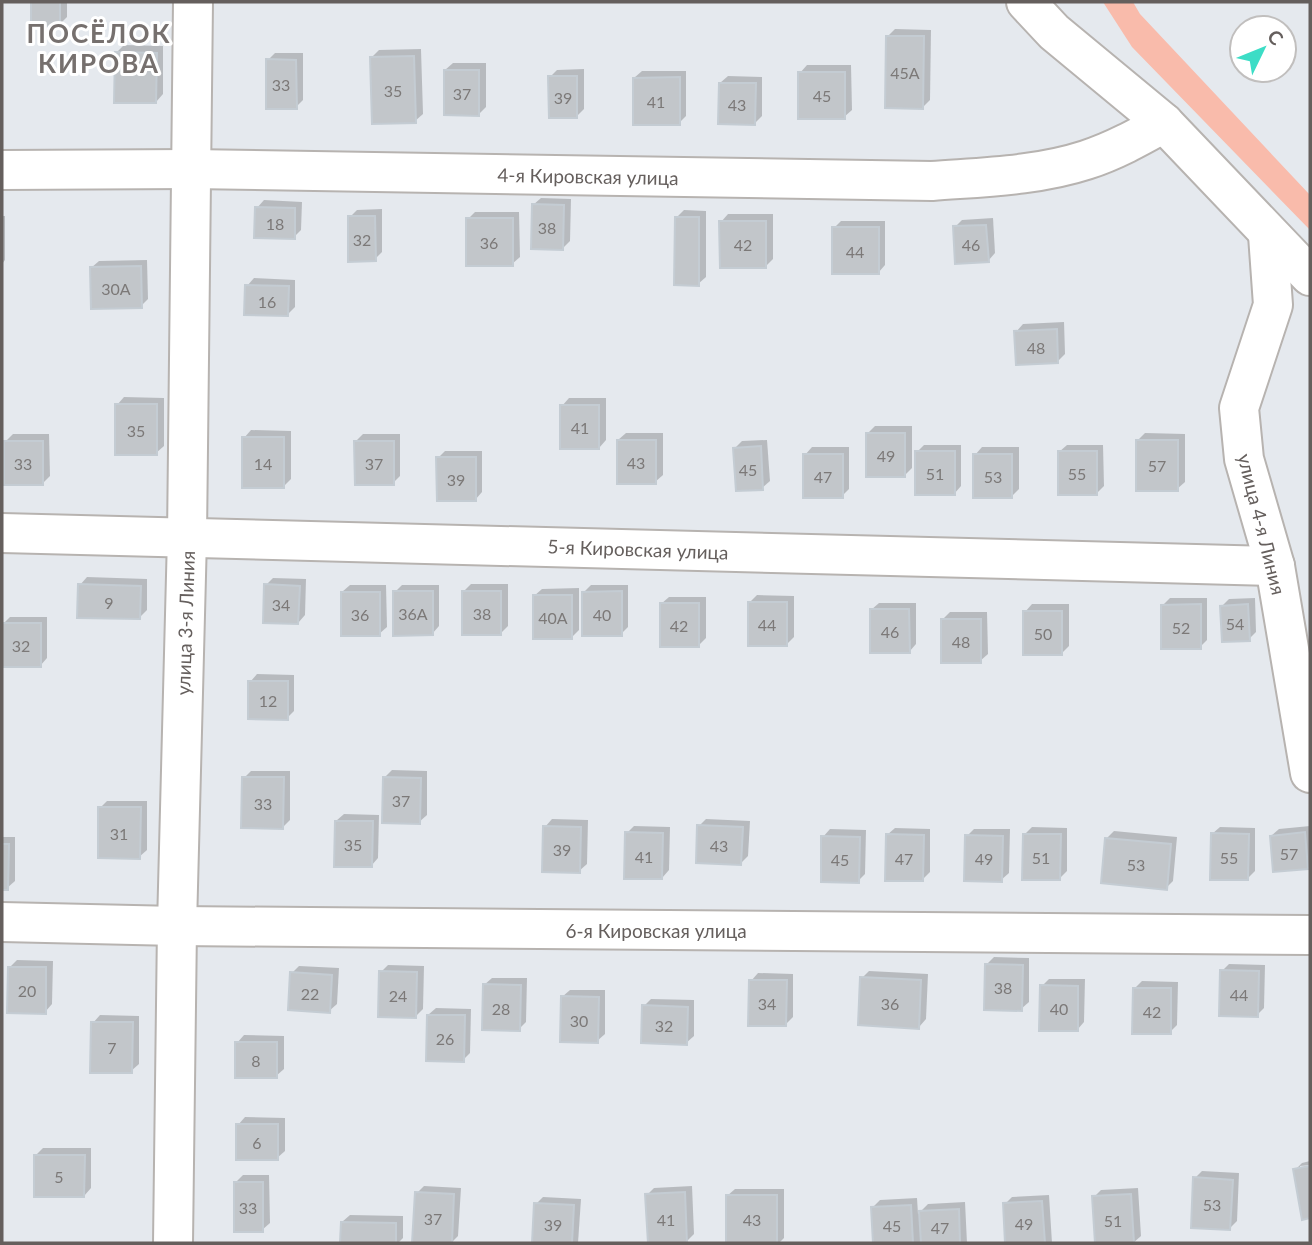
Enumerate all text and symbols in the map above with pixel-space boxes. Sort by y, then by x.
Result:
north arrow [1228,14,1298,84]
district label: ПОСЁЛОК КИРОВА [27,17,172,79]
text: С [1263,25,1289,50]
house number: 45А [890,63,920,82]
house number: 33 [272,75,290,94]
house number: 35 [384,81,402,100]
house number: 37 [453,84,471,103]
house number: 45 [813,86,831,105]
house number: 39 [554,88,572,107]
house number: 41 [647,92,665,111]
house number: 43 [728,95,746,114]
street label: 4-я Кировская улица [497,163,679,189]
house number: 18 [266,214,284,233]
house number: 38 [538,218,556,237]
house number: 32 [353,230,371,249]
house number: 36 [480,233,498,252]
house number: 42 [734,235,752,254]
house number: 46 [962,235,980,254]
house number: 44 [846,242,864,261]
house number: 30А [101,279,131,298]
house number: 16 [258,292,276,311]
house number: 48 [1027,338,1045,357]
house number: 41 [571,418,589,437]
house number: 35 [127,421,145,440]
house number: 49 [877,446,895,465]
street label: улица 4-я Линия [1233,451,1291,597]
house number: 43 [627,453,645,472]
house number: 33 [14,454,32,473]
house number: 14 [254,454,272,473]
house number: 37 [365,454,383,473]
house number: 57 [1148,456,1166,475]
house number: 45 [739,460,757,479]
house number: 51 [926,464,944,483]
house number: 55 [1068,464,1086,483]
house number: 47 [814,467,832,486]
house number: 53 [984,467,1002,486]
house number: 39 [447,470,465,489]
street label: 5-я Кировская улица [547,534,729,564]
street label: улица 3-я Линия [171,550,199,696]
house number: 9 [104,593,114,612]
house number: 34 [272,595,290,614]
house number: 36А [398,604,428,623]
house number: 38 [473,604,491,623]
house number: 36 [351,605,369,624]
house number: 40 [593,605,611,624]
house number: 40А [538,608,568,627]
house number: 54 [1226,614,1244,633]
house number: 44 [758,615,776,634]
house number: 42 [670,616,688,635]
house number: 52 [1172,618,1190,637]
house number: 46 [881,622,899,641]
house number: 50 [1034,624,1052,643]
house number: 48 [952,632,970,651]
house number: 32 [12,636,30,655]
house number: 12 [259,691,277,710]
house number: 37 [392,791,410,810]
house number: 33 [254,794,272,813]
house number: 31 [110,824,128,843]
house number: 35 [344,835,362,854]
house number: 43 [710,836,728,855]
house number: 39 [553,840,571,859]
house number: 57 [1280,844,1298,863]
house number: 41 [635,847,653,866]
house number: 51 [1032,848,1050,867]
house number: 55 [1220,848,1238,867]
house number: 47 [895,849,913,868]
house number: 49 [975,849,993,868]
house number: 45 [831,850,849,869]
house number: 53 [1127,855,1145,874]
street label: 6-я Кировская улица [565,919,747,942]
house number: 38 [994,978,1012,997]
house number: 20 [18,981,36,1000]
house number: 22 [301,984,319,1003]
house number: 44 [1230,985,1248,1004]
house number: 24 [389,986,407,1005]
house number: 34 [758,994,776,1013]
house number: 36 [881,994,899,1013]
house number: 28 [492,999,510,1018]
house number: 40 [1050,999,1068,1018]
house number: 42 [1143,1002,1161,1021]
house number: 30 [570,1011,588,1030]
house number: 32 [655,1016,673,1035]
house number: 26 [436,1029,454,1048]
house number: 7 [107,1038,117,1057]
house number: 8 [251,1051,261,1070]
house number: 6 [252,1133,262,1152]
house number: 5 [54,1167,64,1186]
house number: 53 [1203,1195,1221,1214]
house number: 33 [239,1198,257,1217]
house number: 37 [424,1209,442,1228]
house number: 41 [657,1210,675,1229]
house number: 43 [743,1210,761,1229]
house number: 51 [1104,1211,1122,1230]
house number: 49 [1015,1214,1033,1233]
house number: 39 [544,1215,562,1234]
house number: 45 [883,1216,901,1235]
house number: 47 [931,1218,949,1237]

